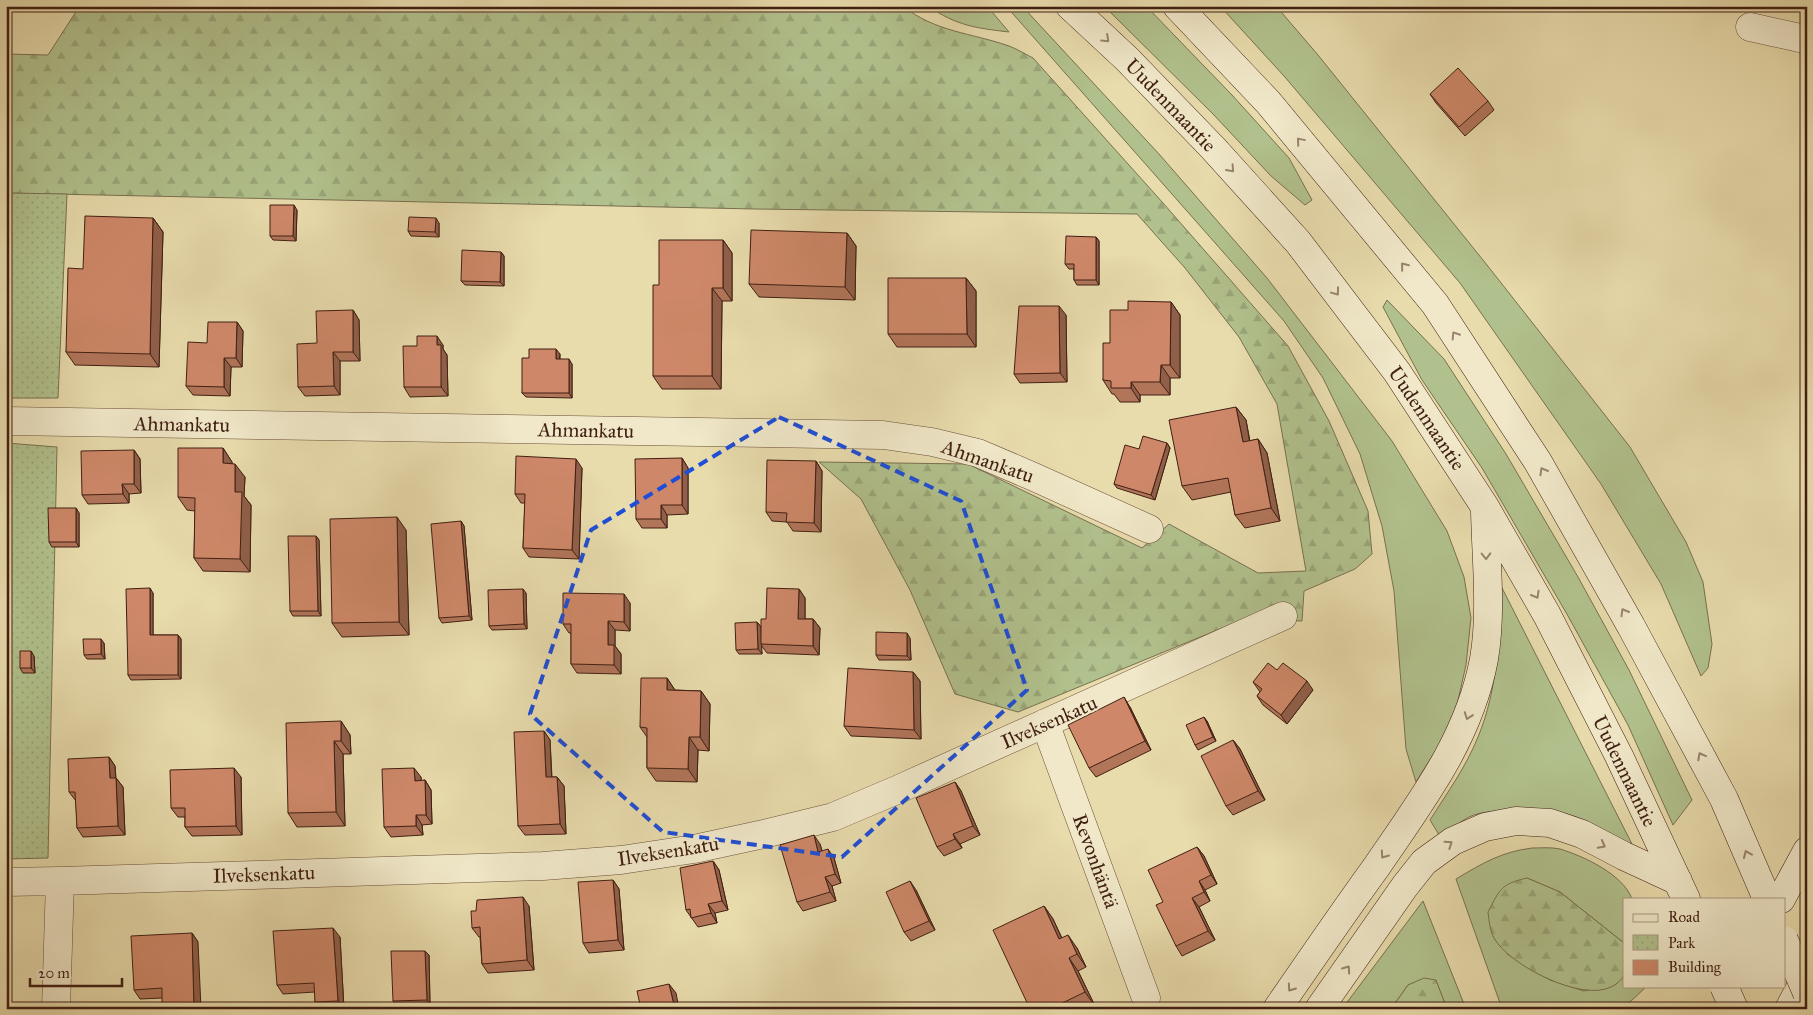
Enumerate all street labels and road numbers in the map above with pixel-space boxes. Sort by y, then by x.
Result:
street label: Uudenmaantie [1120,53,1222,157]
street label: Uudenmaantie [1383,361,1471,475]
street label: Ahmankatu [133,411,231,437]
street label: Ahmankatu [537,417,635,443]
street label: Ahmankatu [938,434,1038,488]
street label: Ilveksenkatu [997,690,1101,754]
street label: Uudenmaantie [1588,712,1662,830]
street label: Revonhäntä [1068,811,1124,912]
street label: Ilveksenkatu [615,831,721,871]
street label: Ilveksenkatu [212,860,316,888]

